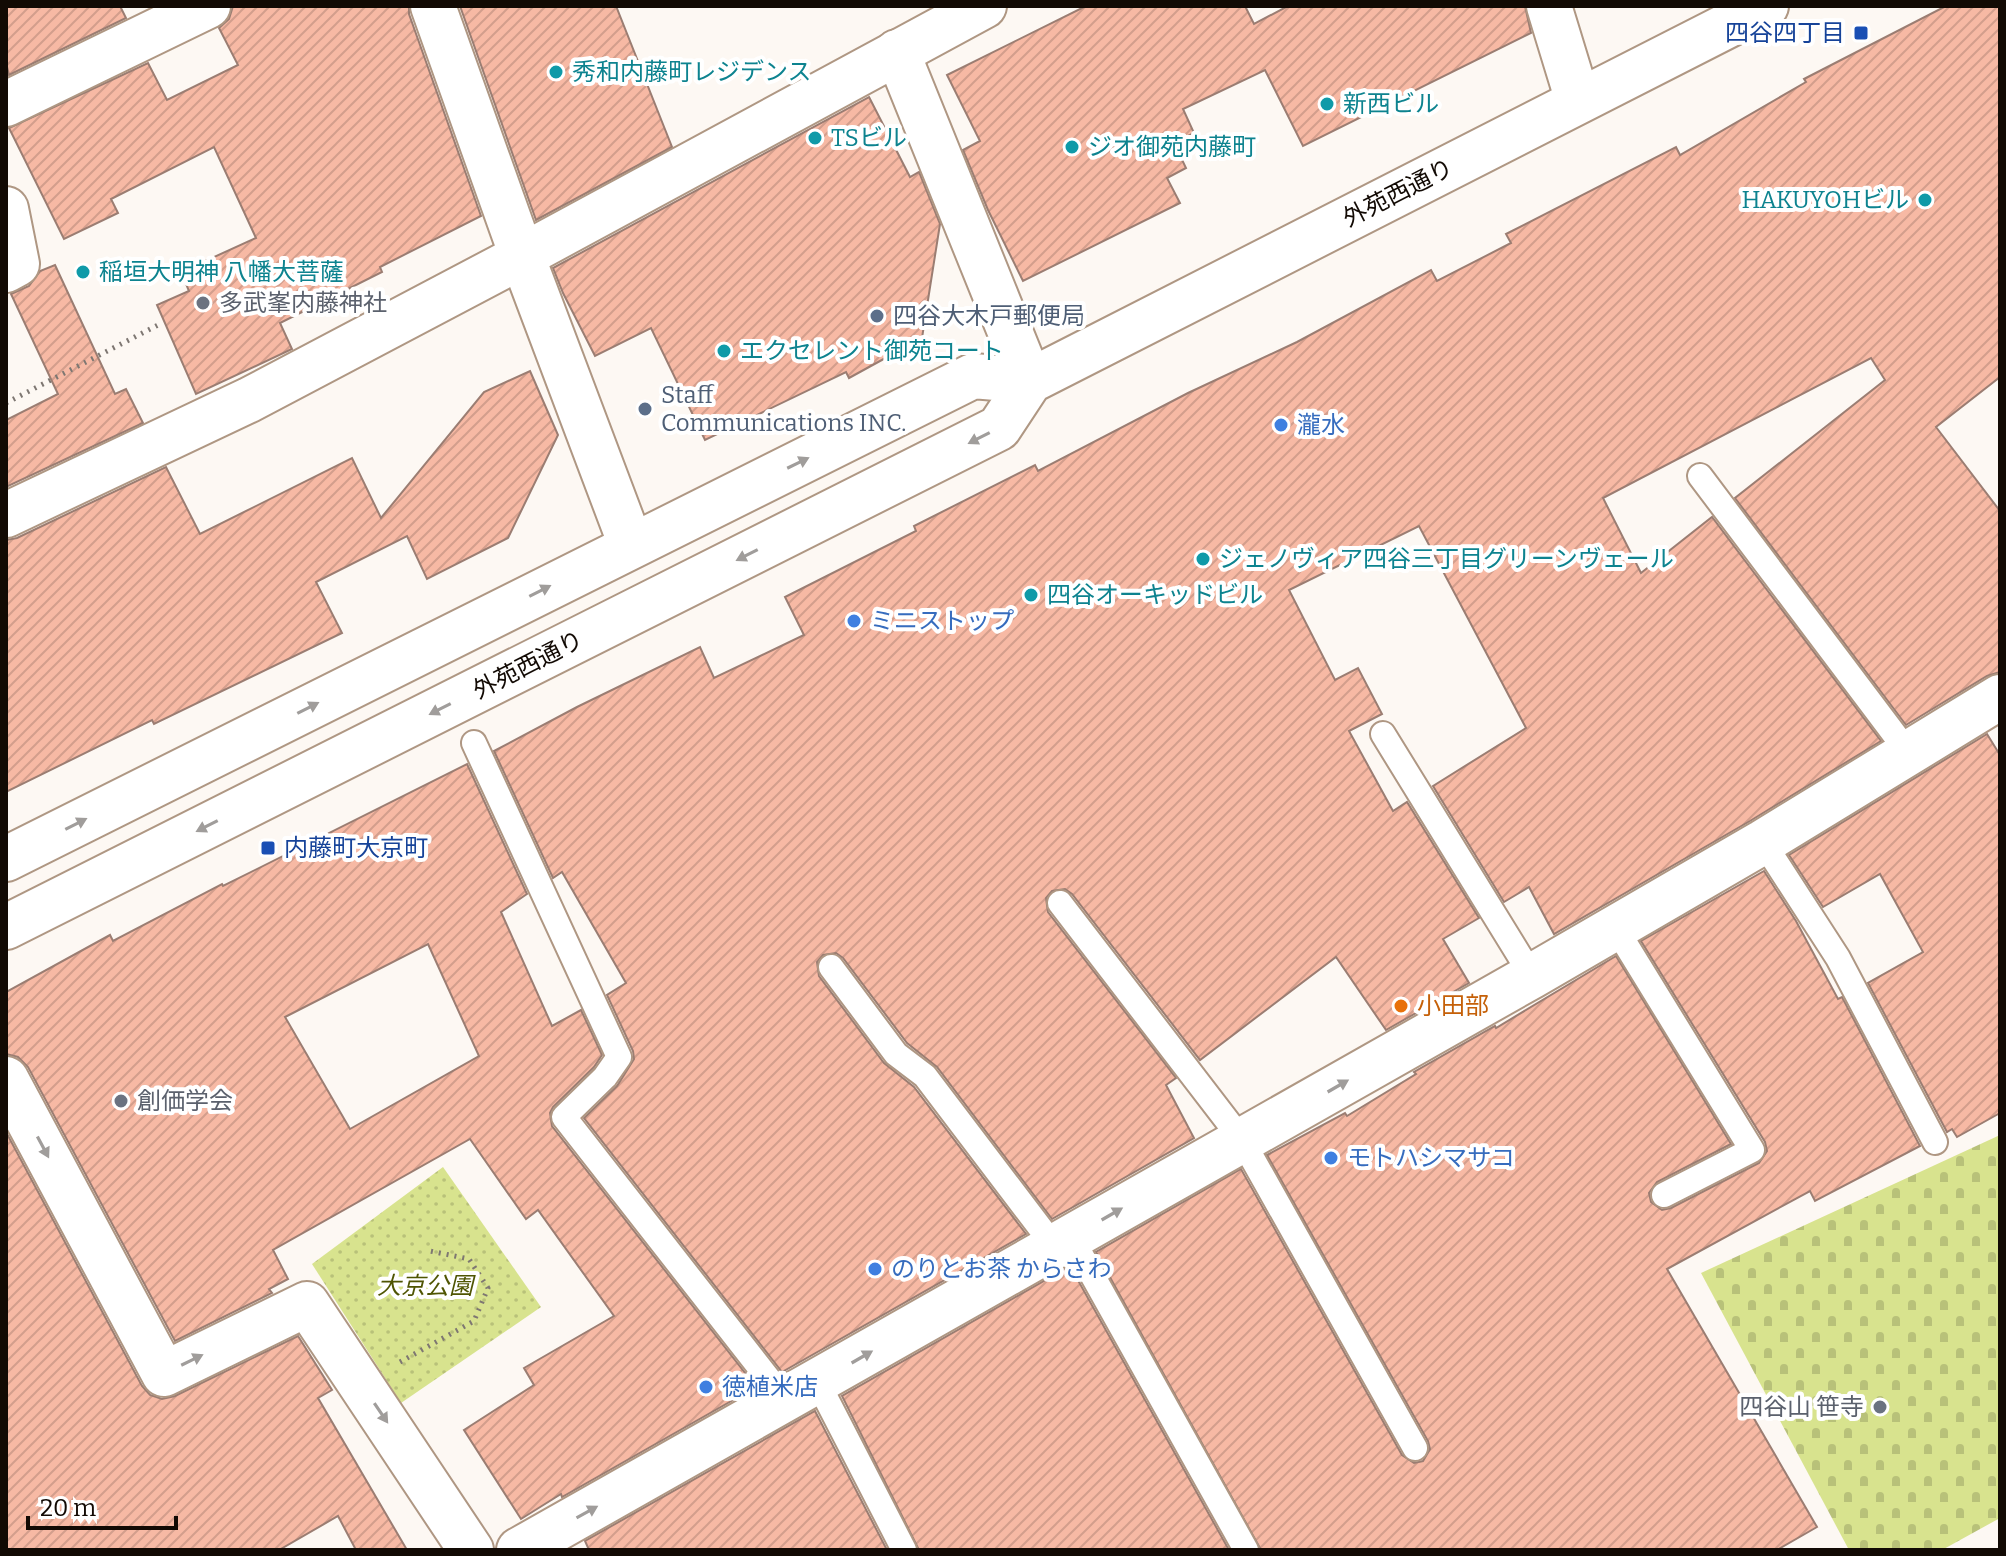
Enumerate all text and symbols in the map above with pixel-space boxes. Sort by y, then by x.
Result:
place label: 四谷四丁目 [1725,19,1845,47]
marker: 四谷四丁目 [1852,24,1870,42]
place label: 秀和内藤町レジデンス [572,58,812,86]
marker: 秀和内藤町レジデンス [547,63,565,81]
place label: 新西ビル [1343,90,1439,118]
marker: 新西ビル [1318,95,1336,113]
place label: TSビル [831,124,907,152]
marker: TSビル [806,129,824,147]
place label: ジオ御苑内藤町 [1088,133,1256,161]
marker: ジオ御苑内藤町 [1063,138,1081,156]
street label: 外苑西通り [1338,153,1458,233]
place label: HAKUYOHビル [1741,186,1909,214]
marker: HAKUYOHビル [1916,191,1934,209]
place label: 稲垣大明神 八幡大菩薩 [99,258,344,286]
marker: 稲垣大明神 八幡大菩薩 [74,263,92,281]
place label: 多武峯内藤神社 [219,289,387,317]
marker: 多武峯内藤神社 [194,294,212,312]
place label: 四谷大木戸郵便局 [893,302,1085,330]
marker: 四谷大木戸郵便局 [868,307,886,325]
place label: エクセレント御苑コート [740,337,1004,365]
marker: エクセレント御苑コート [715,342,733,360]
place label: Staff Communications INC. [661,381,906,437]
marker: Staff Communications INC. [636,400,654,418]
place label: 瀧水 [1297,411,1345,439]
marker: 瀧水 [1272,416,1290,434]
one-way arrow [968,431,991,445]
one-way arrow [787,456,810,469]
place label: ジェノヴィア四谷三丁目グリーンヴェール [1219,545,1674,573]
one-way arrow [735,548,758,562]
marker: ジェノヴィア四谷三丁目グリーンヴェール [1194,550,1212,568]
place label: 四谷オーキッドビル [1047,581,1263,609]
one-way arrow [529,584,552,597]
marker: 四谷オーキッドビル [1022,586,1040,604]
place label: ミニストップ [870,607,1014,635]
marker: ミニストップ [845,612,863,630]
street label: 外苑西通り [468,625,588,705]
one-way arrow [297,701,320,714]
one-way arrow [428,703,451,716]
one-way arrow [64,818,87,831]
one-way arrow [196,820,219,833]
place label: 内藤町大京町 [284,834,428,862]
marker: 内藤町大京町 [259,839,277,857]
place label: 小田部 [1417,992,1489,1020]
marker: 小田部 [1392,997,1410,1015]
one-way arrow [1327,1079,1350,1093]
place label: 創価学会 [137,1087,233,1115]
marker: 創価学会 [112,1092,130,1110]
one-way arrow [36,1136,49,1159]
place label: モトハシマサコ [1347,1144,1515,1172]
marker: モトハシマサコ [1322,1149,1340,1167]
one-way arrow [1101,1207,1123,1221]
place label: のりとお茶 からさわ [891,1255,1112,1283]
marker: のりとお茶 からさわ [866,1260,884,1278]
park label: 大京公園 [377,1272,476,1300]
one-way arrow [851,1350,873,1364]
one-way arrow [180,1354,203,1367]
place label: 徳植米店 [722,1373,818,1401]
marker: 徳植米店 [697,1378,715,1396]
place label: 四谷山 笹寺 [1739,1393,1864,1421]
marker: 四谷山 笹寺 [1871,1398,1889,1416]
one-way arrow [373,1402,387,1424]
scale bar [28,1480,176,1530]
text: 20 m [40,1494,96,1522]
one-way arrow [576,1505,598,1519]

